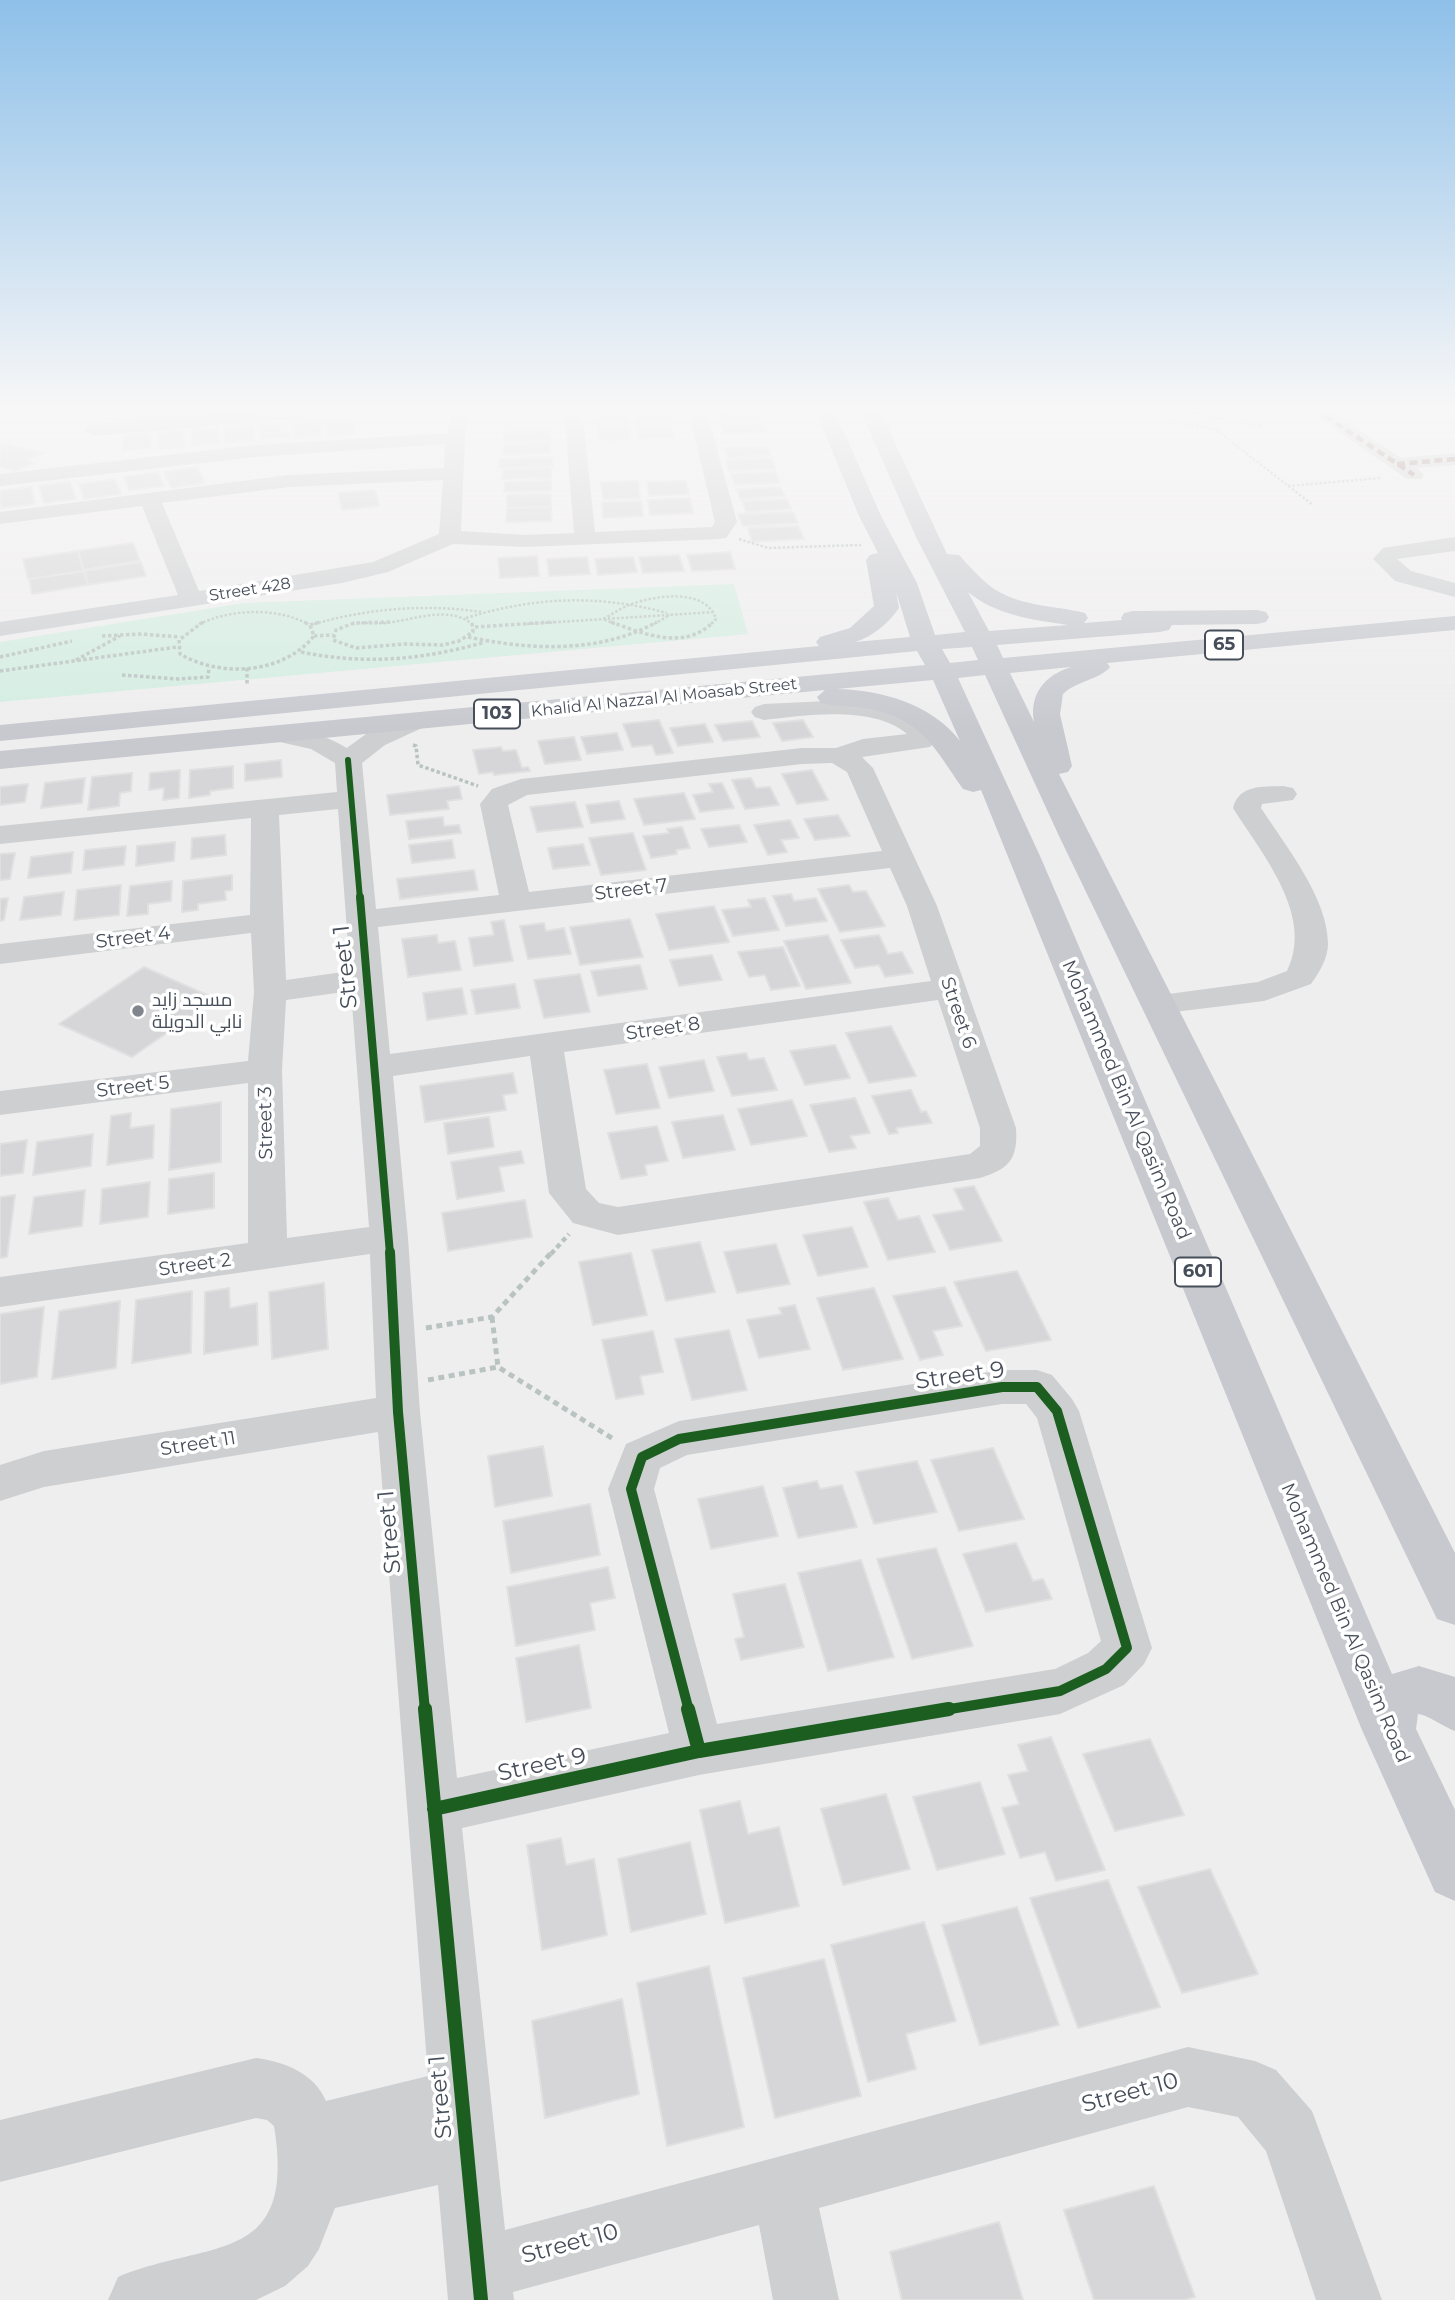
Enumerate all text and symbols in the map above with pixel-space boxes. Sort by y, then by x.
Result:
street label: Street 428 [208,574,292,606]
road number: 65 [1205,630,1243,660]
street label: Khalid Al Nazzal Al Moasab Street [530,674,798,722]
road number: 103 [474,700,520,728]
street label: Street 7 [593,874,669,906]
street label: Street 4 [94,922,172,954]
street label: Street 1 [328,924,364,1010]
street label: Mohammed Bin Al Qasim Road [1057,957,1195,1243]
street label: Street 6 [935,974,981,1052]
place label: مسجد زايد نابي الدويلة [152,989,242,1033]
marker: مسجد زايد نابي الدويلة [130,1003,146,1019]
street label: Street 8 [625,1013,701,1045]
street label: Street 5 [95,1071,171,1103]
street label: Street 3 [254,1086,278,1160]
street label: Street 2 [157,1249,233,1281]
road number: 601 [1175,1258,1221,1287]
street label: Street 9 [914,1356,1006,1396]
street label: Street 11 [159,1427,237,1461]
street label: Mohammed Bin Al Qasim Road [1276,1480,1414,1766]
street label: Street 1 [373,1489,407,1575]
street label: Street 9 [495,1742,589,1788]
street label: Street 1 [424,2054,458,2140]
street label: Street 10 [1079,2067,1181,2119]
street label: Street 10 [519,2218,621,2270]

